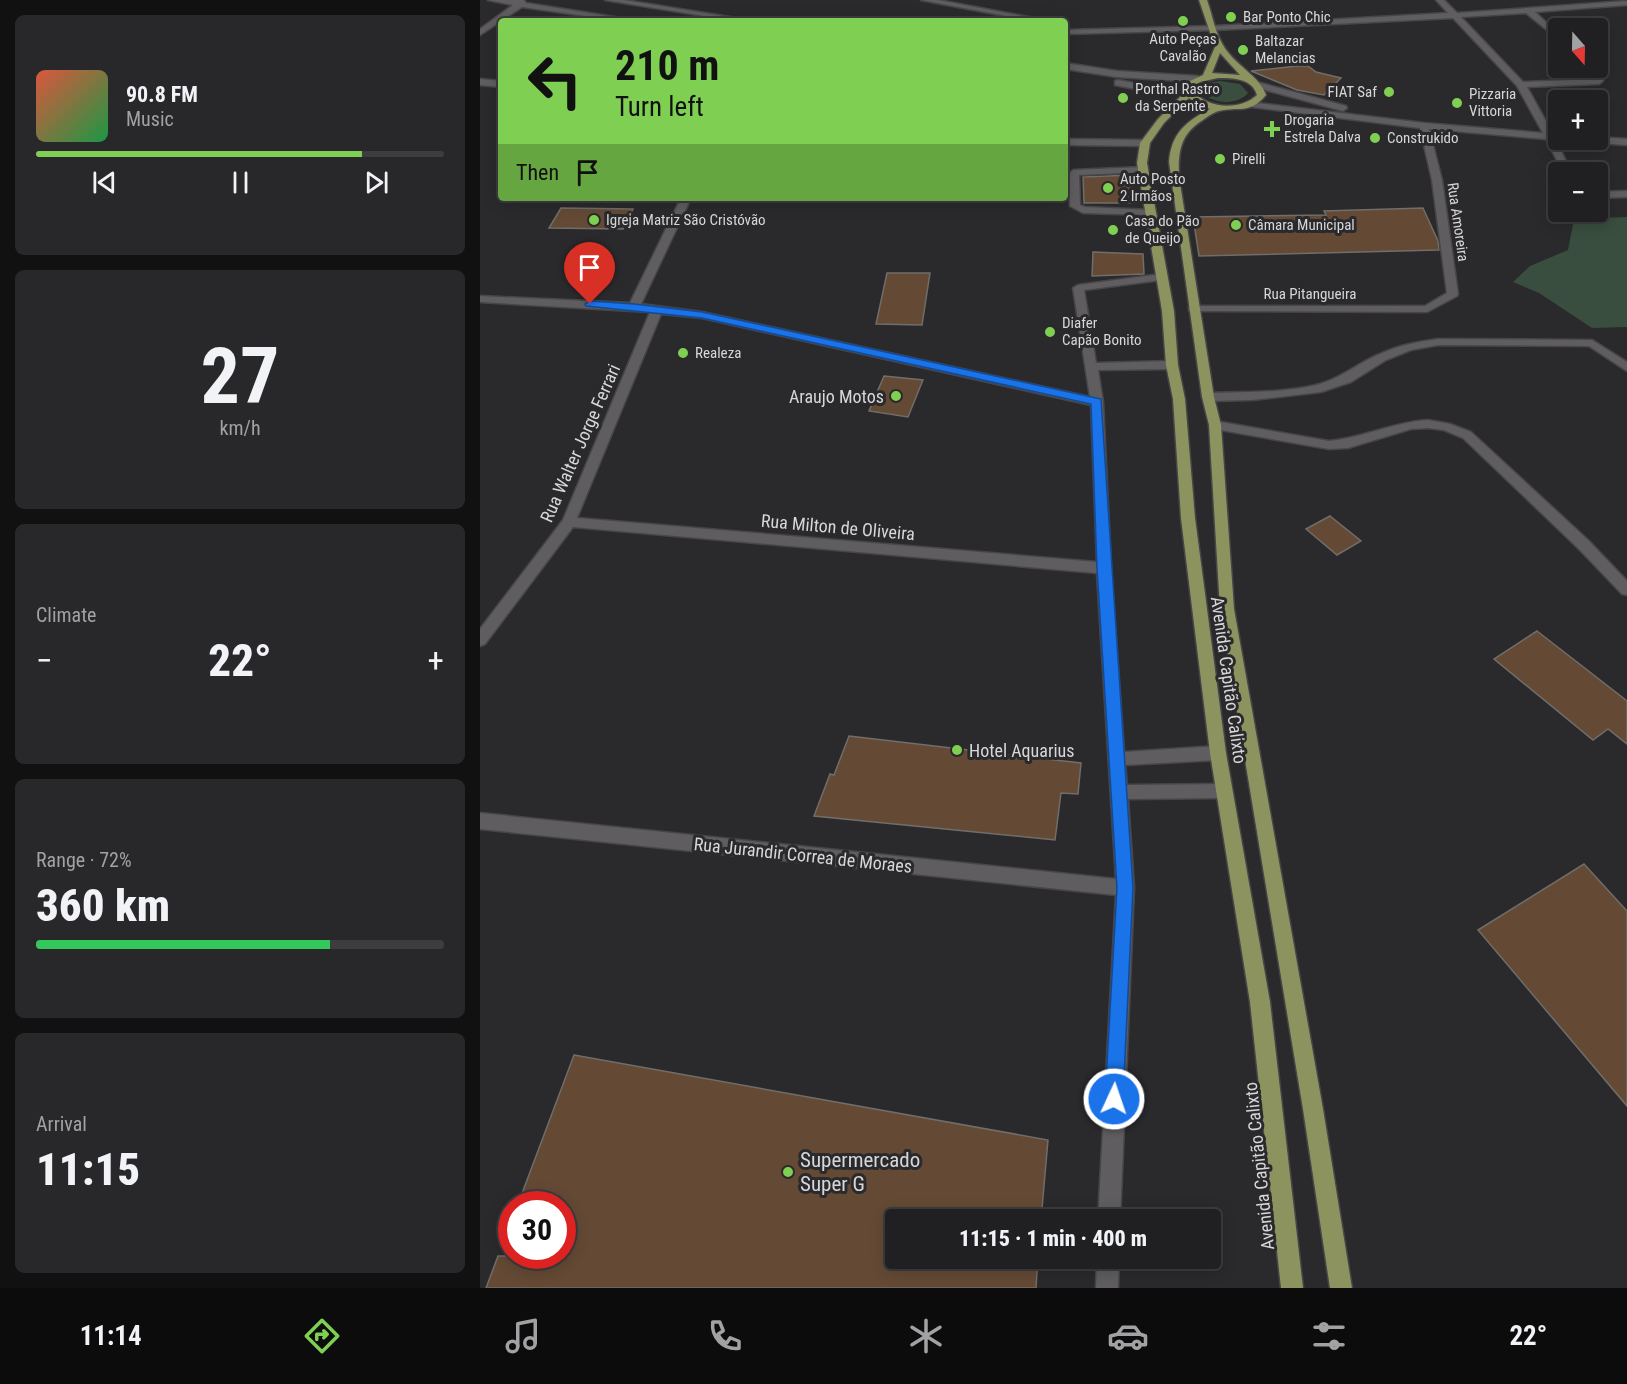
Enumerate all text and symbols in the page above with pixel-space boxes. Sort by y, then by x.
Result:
place label: Bar Ponto Chic [1243,8,1331,26]
marker: Bar Ponto Chic [1224,10,1238,24]
marker: Auto Peças Cavalão [1176,14,1190,28]
north arrow [1548,18,1608,78]
map controls [1548,18,1608,222]
place label: Auto Peças Cavalão [1149,30,1217,65]
place label: Baltazar Melancias [1255,32,1316,67]
text: 210 m [615,41,720,90]
icon: left [516,42,594,120]
marker: Baltazar Melancias [1236,43,1250,57]
place label: Porthal Rastro da Serpente [1135,80,1220,115]
text: 90.8 FM [126,82,198,107]
place label: FIAT Saf [1328,83,1377,101]
marker: FIAT Saf [1382,85,1396,99]
place label: Pizzaria Vittoria [1469,85,1516,120]
button: + [1548,90,1608,150]
text: Turn left [615,91,704,123]
marker: Porthal Rastro da Serpente [1116,91,1130,105]
marker: Pizzaria Vittoria [1450,96,1464,110]
text: Music [126,107,174,131]
place label: Drogaria Estrela Dalva [1284,111,1361,146]
marker: Drogaria Estrela Dalva [1265,122,1279,136]
place label: Construkido [1387,129,1459,147]
marker: Construkido [1368,131,1382,145]
place label: Pirelli [1232,150,1266,168]
marker: Pirelli [1213,152,1227,166]
icon: arrive [571,156,604,189]
text: Then [516,160,559,185]
button: − [1548,162,1608,222]
icon: previous [88,166,121,199]
icon: pause [224,166,257,199]
icon: next [360,166,393,199]
place label: Auto Posto 2 Irmãos [1120,170,1186,205]
marker: Auto Posto 2 Irmãos [1101,181,1115,195]
street label: Rua Amoreira [1444,181,1472,263]
place label: Igreja Matriz São Cristóvão [606,211,766,229]
place label: Casa do Pão de Queijo [1125,212,1200,247]
marker: Igreja Matriz São Cristóvão [587,213,601,227]
place label: Câmara Municipal [1248,216,1355,234]
marker: Câmara Municipal [1229,218,1243,232]
marker: Casa do Pão de Queijo [1106,223,1120,237]
pin [564,242,615,304]
icon: arrive [573,251,606,284]
street label: Rua Pitangueira [1263,285,1357,303]
place label: Diafer Capão Bonito [1062,314,1142,349]
marker: Diafer Capão Bonito [1043,325,1057,339]
text: 27 [201,331,279,422]
place label: Realeza [695,344,741,362]
marker: Realeza [676,346,690,360]
street label: Rua Walter Jorge Ferrari [536,361,624,525]
place label: Araujo Motos [789,386,884,407]
marker: Araujo Motos [889,389,903,403]
text: km/h [219,416,261,440]
street label: Rua Milton de Oliveira [760,510,916,544]
street label: Avenida Capitão Calixto [1207,595,1251,765]
text: Climate [36,603,96,627]
text: 22° [208,634,272,687]
text: − [36,641,53,680]
text: + [428,641,444,680]
place label: Hotel Aquarius [969,740,1074,761]
marker: Hotel Aquarius [950,743,964,757]
street label: Rua Jurandir Correa de Moraes [693,833,913,877]
text: Range · 72% [36,848,132,872]
text: 360 km [36,879,170,932]
position arrow [1082,1067,1146,1131]
street label: Avenida Capitão Calixto [1240,1081,1278,1251]
text: Arrival [36,1112,87,1136]
text: 11:15 [36,1143,140,1196]
place label: Supermercado Super G [800,1148,920,1196]
marker: Supermercado Super G [781,1165,795,1179]
speed limit sign: 30 [498,1191,576,1269]
text: 11:15 · 1 min · 400 m [959,1226,1147,1251]
icon: directions [301,1315,343,1357]
icon: music [502,1315,544,1357]
icon: phone [704,1315,746,1357]
icon: climate [905,1315,947,1357]
icon: car [1107,1315,1149,1357]
icon: filters [1308,1315,1350,1357]
text: 11:14 [80,1320,142,1352]
text: 22° [1509,1320,1547,1352]

